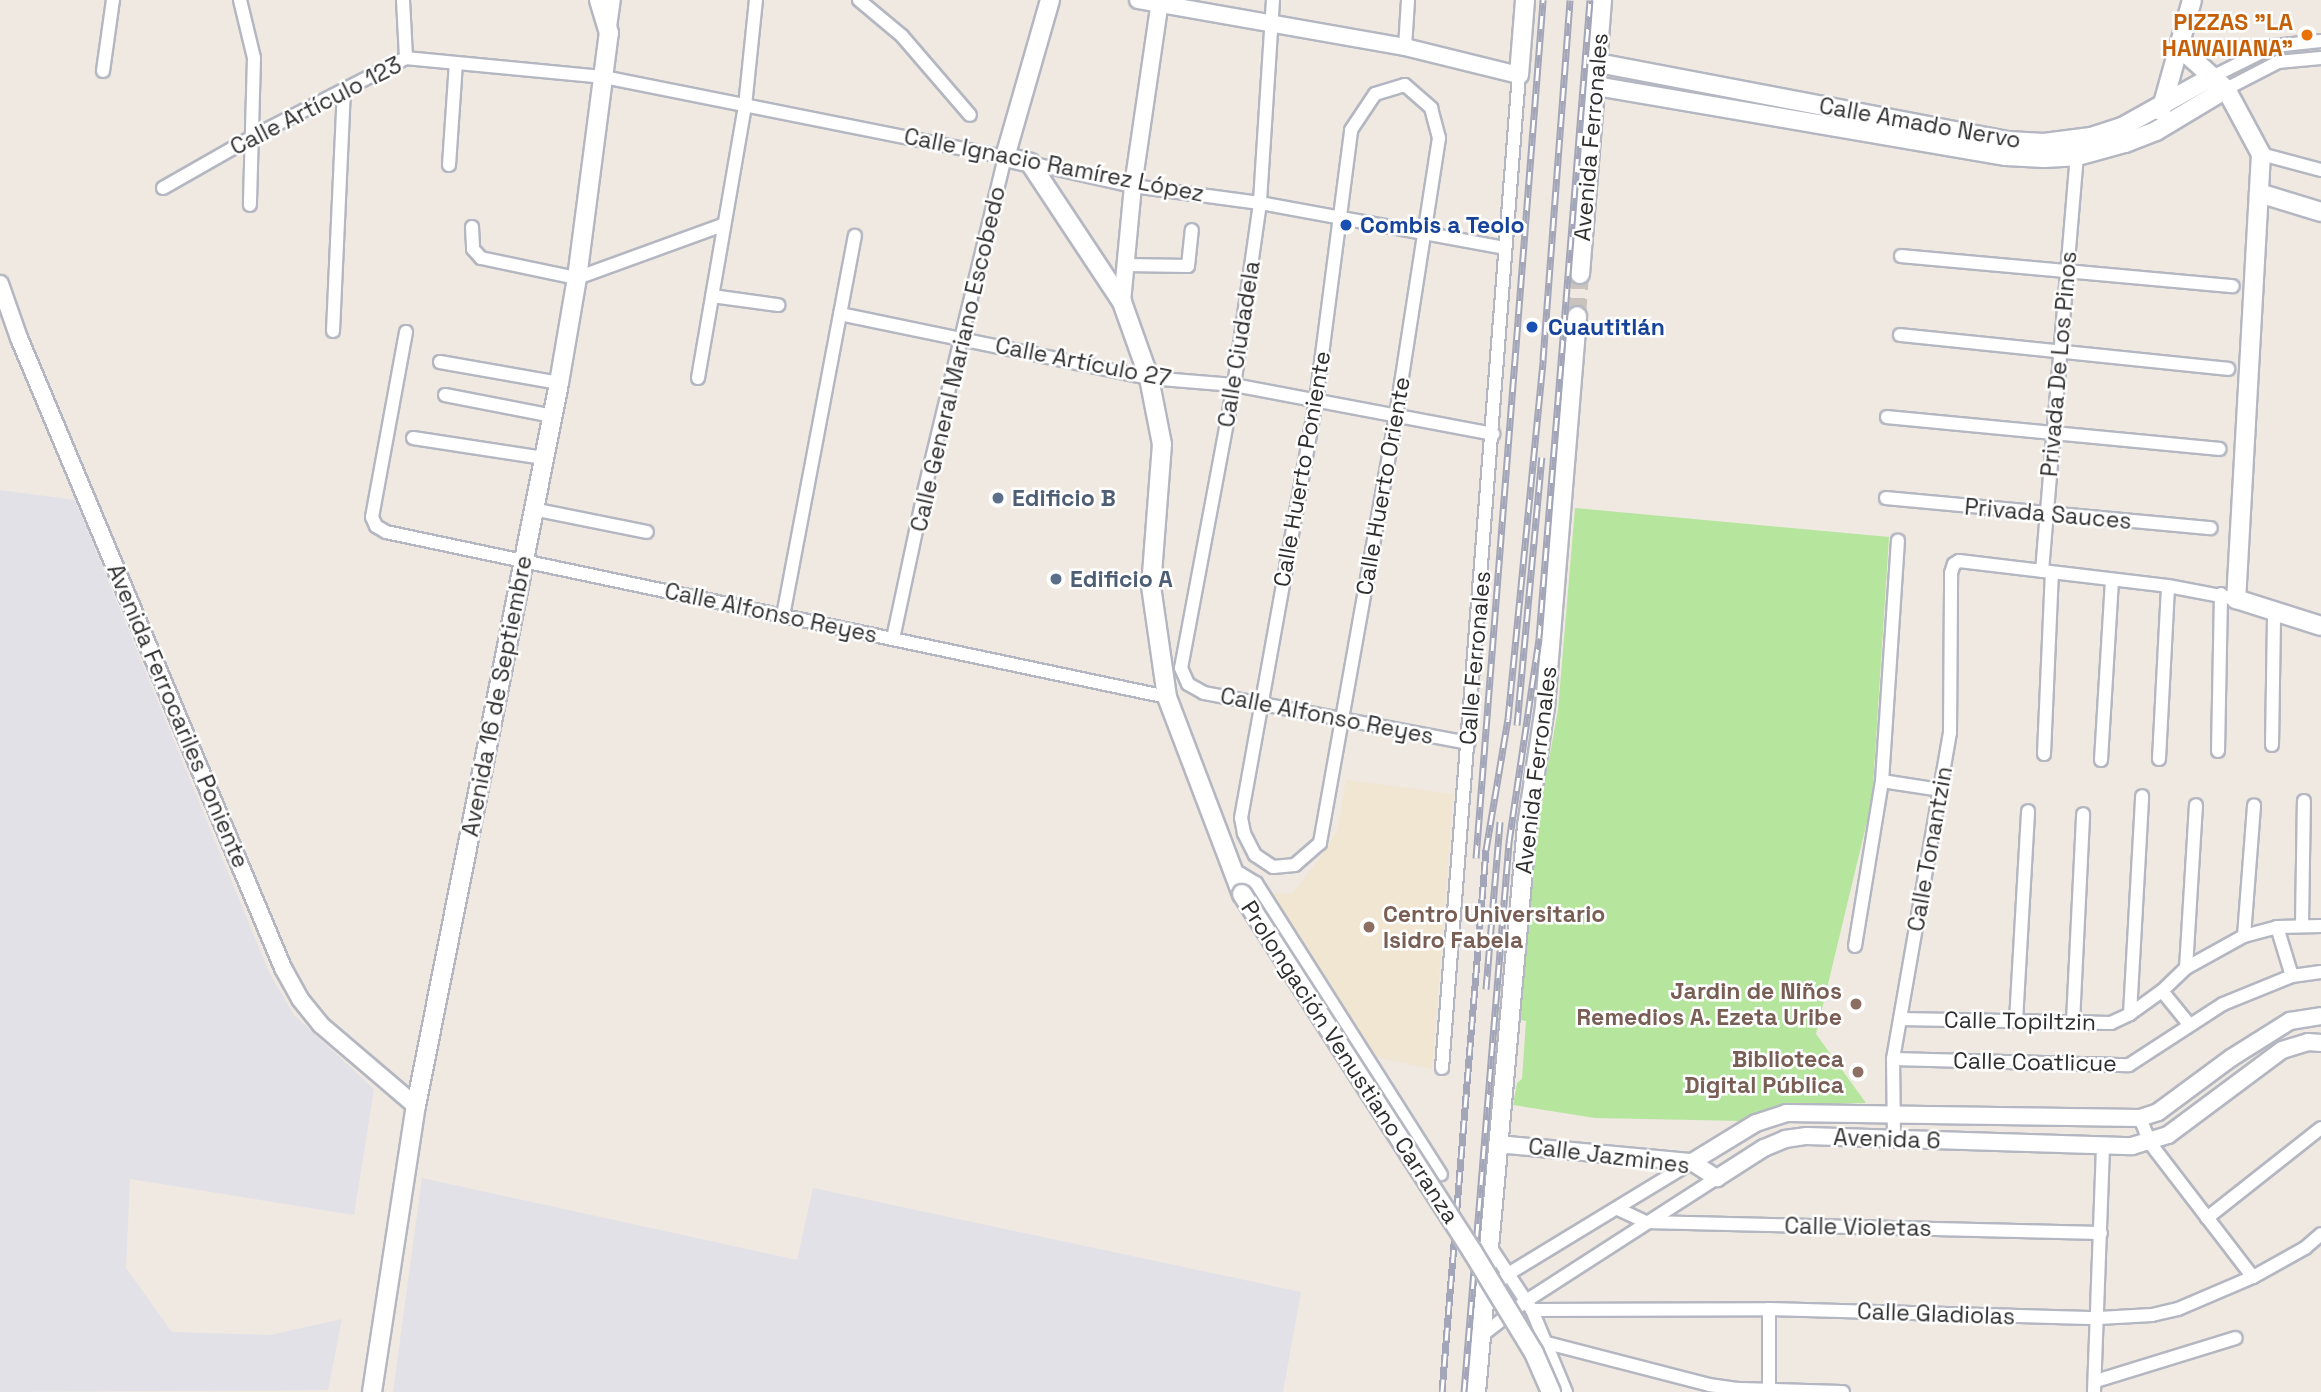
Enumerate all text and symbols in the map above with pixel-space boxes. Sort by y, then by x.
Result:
place label: PIZZAS "LA HAWAIIANA" [2162,8,2293,62]
marker: PIZZAS "LA HAWAIIANA" [2299,27,2315,43]
street label: Avenida Ferronales [1568,32,1614,242]
street label: Calle Artículo 123 [226,51,406,161]
street label: Calle Amado Nervo [1817,92,2023,154]
street label: Calle Ignacio Ramírez López [902,122,1206,208]
street label: Calle General Mariano Escobedo [905,184,1011,534]
place label: Combis a Teolo [1360,211,1525,239]
marker: Combis a Teolo [1338,217,1354,233]
street label: Privada De Los Pinos [2035,250,2083,478]
street label: Calle Ciudadela [1212,259,1266,429]
place label: Cuautitlán [1548,313,1665,341]
marker: Cuautitlán [1522,317,1542,337]
street label: Calle Artículo 27 [993,331,1173,393]
street label: Calle Huerto Poniente [1268,349,1336,589]
street label: Calle Huerto Oriente [1350,375,1416,597]
place label: Edificio B [1012,484,1116,512]
marker: Edificio B [990,490,1006,506]
street label: Privada Sauces [1963,493,2133,535]
street label: Avenida 16 de Septiembre [456,553,538,839]
street label: Avenida Ferrocariles Poniente [101,560,255,872]
place label: Edificio A [1070,565,1173,593]
street label: Calle Ferronales [1454,570,1496,746]
marker: Edificio A [1048,571,1064,587]
street label: Calle Alfonso Reyes [662,577,880,649]
street label: Avenida Ferronales [1510,665,1562,875]
street label: Calle Alfonso Reyes [1218,682,1436,750]
street label: Calle Tonantzin [1902,764,1958,934]
street label: Prolongación Venustiano Carranza [1235,895,1465,1229]
place label: Centro Universitario Isidro Fabela [1383,900,1605,954]
marker: Centro Universitario Isidro Fabela [1361,919,1377,935]
place label: Jardin de Niños Remedios A. Ezeta Uribe [1576,977,1842,1031]
marker: Jardin de Niños Remedios A. Ezeta Uribe [1848,996,1864,1012]
street label: Calle Topiltzin [1943,1006,2097,1036]
place label: Biblioteca Digital Pública [1684,1045,1844,1099]
street label: Calle Coatlicue [1953,1047,2117,1077]
marker: Biblioteca Digital Pública [1850,1064,1866,1080]
street label: Avenida 6 [1833,1123,1941,1155]
street label: Calle Jazmines [1527,1132,1691,1180]
street label: Calle Violetas [1784,1212,1932,1242]
street label: Calle Gladiolas [1857,1297,2015,1331]

